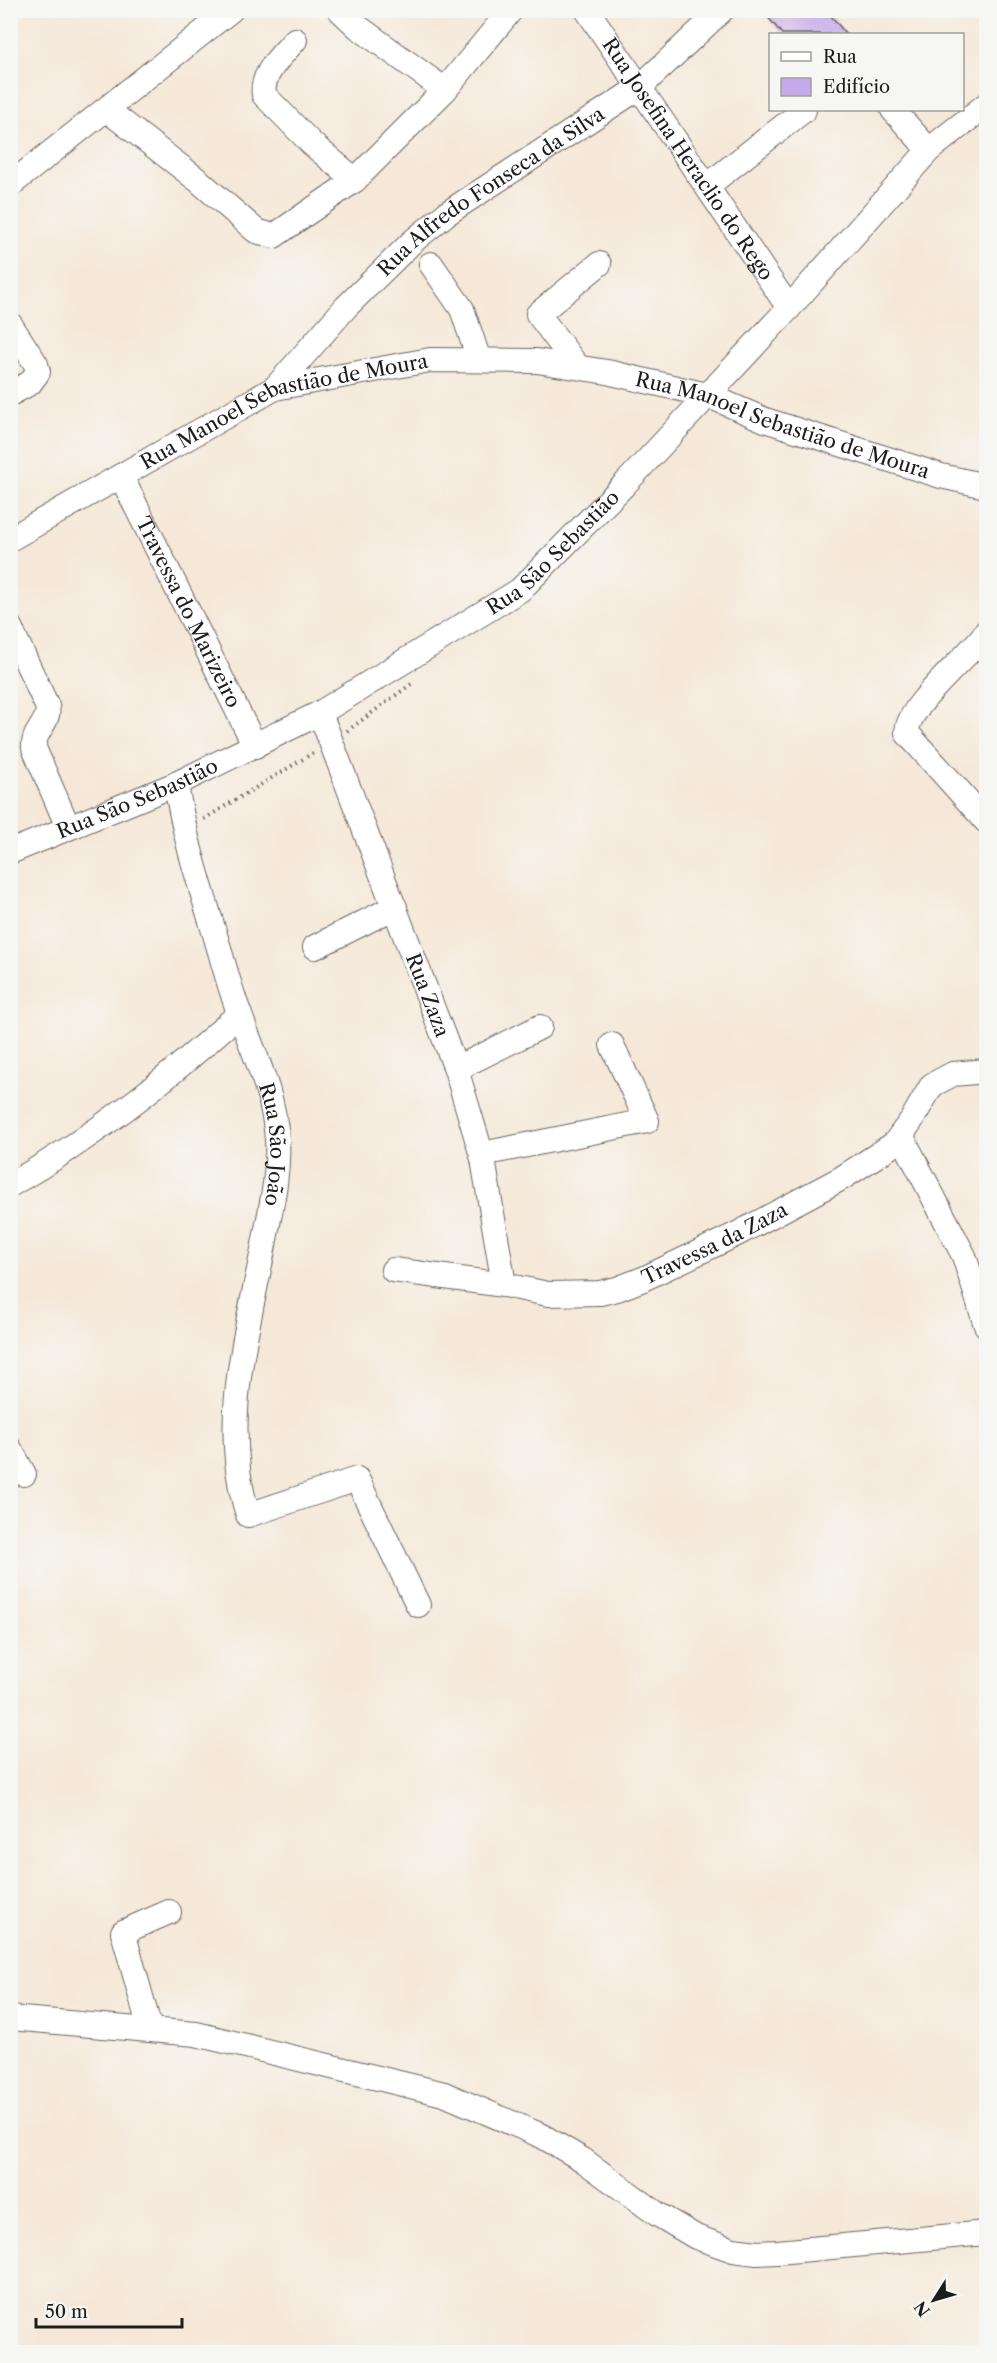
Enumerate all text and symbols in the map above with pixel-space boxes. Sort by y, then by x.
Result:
street label: Rua Josefina Heraclio do Rego [597,33,779,285]
legend [769,33,964,111]
text: Rua [823,46,857,68]
text: Edifício [823,76,890,98]
street label: Rua Alfredo Fonseca da Silva [373,101,609,281]
street label: Rua Manoel Sebastião de Moura [136,349,430,474]
street label: Rua Manoel Sebastião de Moura [633,367,933,484]
street label: Rua São Sebastião [482,485,624,620]
street label: Travessa do Marizeiro [131,513,246,711]
street label: Rua São Sebastião [53,753,222,844]
street label: Rua Zaza [401,950,455,1041]
street label: Rua São João [254,1080,289,1208]
street label: Travessa da Zaza [638,1197,792,1290]
north arrow [904,2270,964,2330]
scale bar [36,2291,182,2329]
text: N [910,2297,934,2321]
text: 50 m [45,2301,88,2323]

